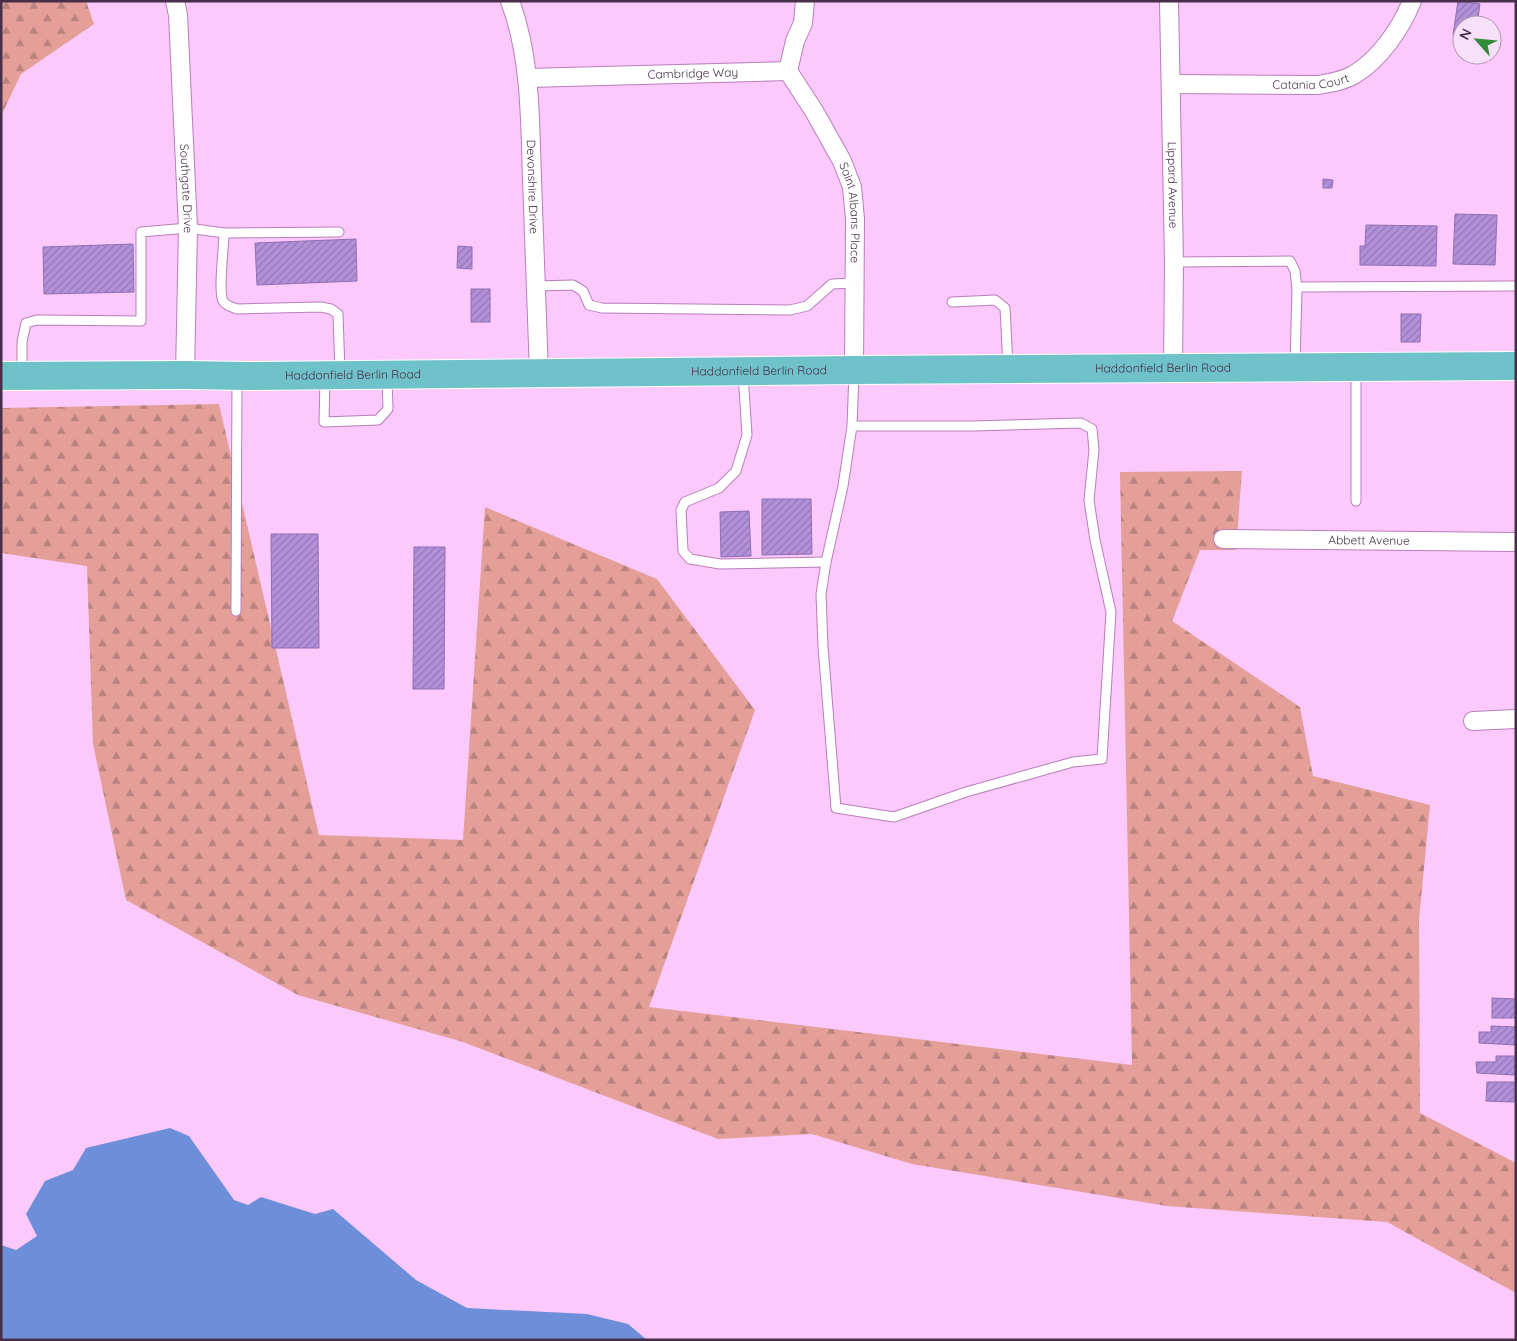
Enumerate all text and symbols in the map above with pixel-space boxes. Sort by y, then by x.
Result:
north arrow [1452,15,1502,65]
text: N [1455,25,1476,43]
street label: Cambridge Way [647,64,738,82]
street label: Catania Court [1272,70,1351,92]
street label: Devonshire Drive [524,139,542,234]
street label: Lippard Avenue [1165,141,1181,229]
street label: Southgate Drive [177,143,196,234]
street label: Saint Albans Place [836,160,863,263]
street label: Haddonfield Berlin Road [1095,360,1231,376]
street label: Haddonfield Berlin Road [691,362,827,379]
street label: Haddonfield Berlin Road [285,366,421,383]
street label: Abbett Avenue [1328,532,1410,548]

